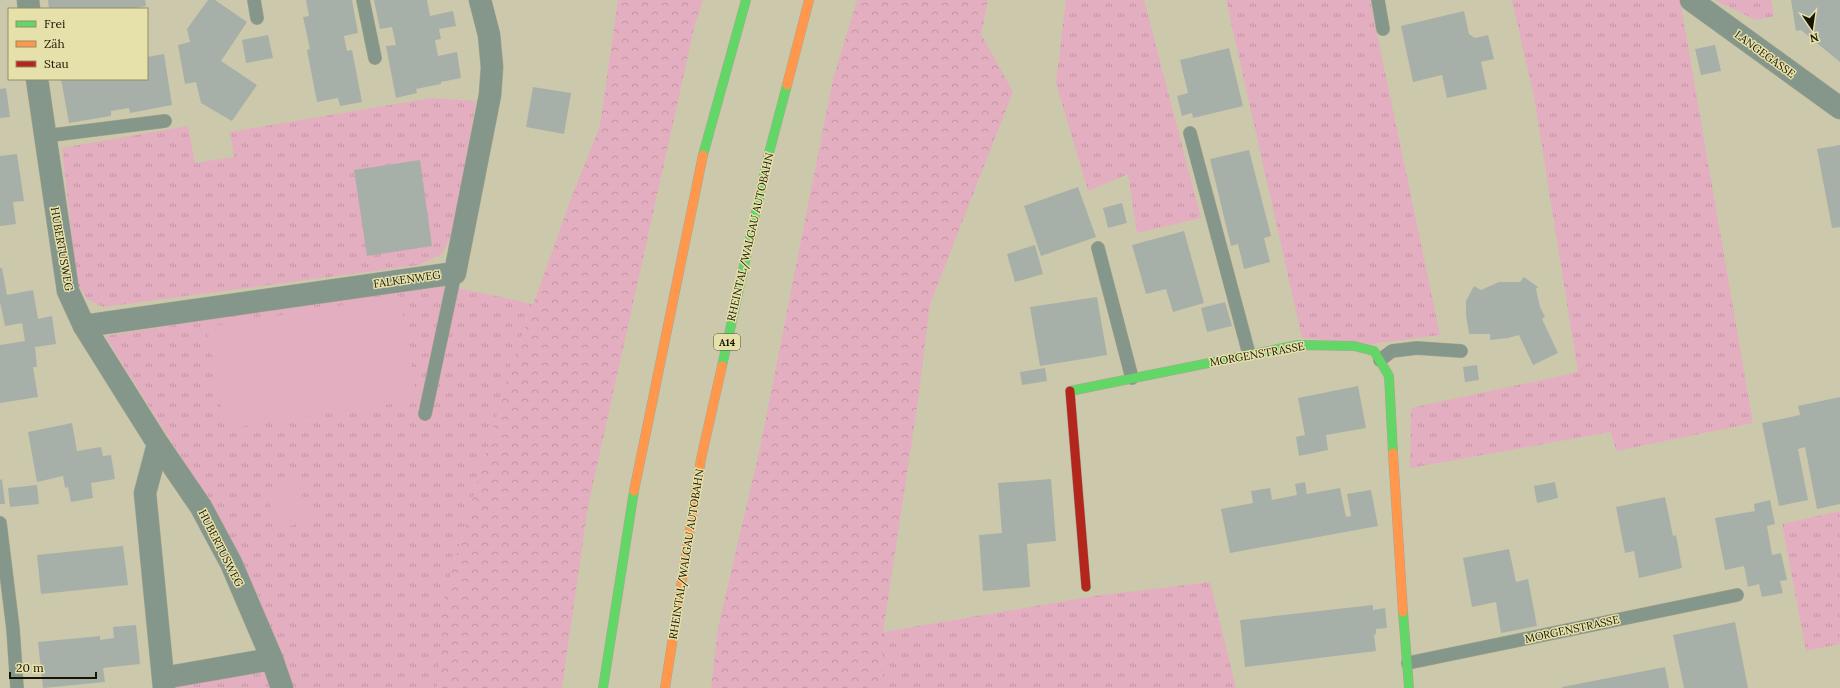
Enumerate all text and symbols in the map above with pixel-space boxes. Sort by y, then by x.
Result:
legend [8,8,148,80]
north arrow [1792,8,1832,48]
text: Frei [44,16,65,31]
street label: LANGEGASSE [1732,27,1798,81]
text: N [1808,30,1820,46]
text: Zäh [44,36,65,51]
text: Stau [44,56,69,71]
street label: RHEINTAL/WALGAU AUTOBAHN [724,151,777,323]
street label: HUBERTUSWEG [48,206,76,293]
street label: FALKENWEG [372,267,442,291]
road number: A14 [714,334,740,350]
street label: MORGENSTRASSE [1208,339,1306,369]
street label: RHEINTAL/WALGAU AUTOBAHN [666,468,707,640]
street label: HUBERTUSWEG [195,507,247,590]
street label: MORGENSTRASSE [1524,612,1621,646]
scale bar [10,654,96,680]
text: 20 m [16,660,44,675]

